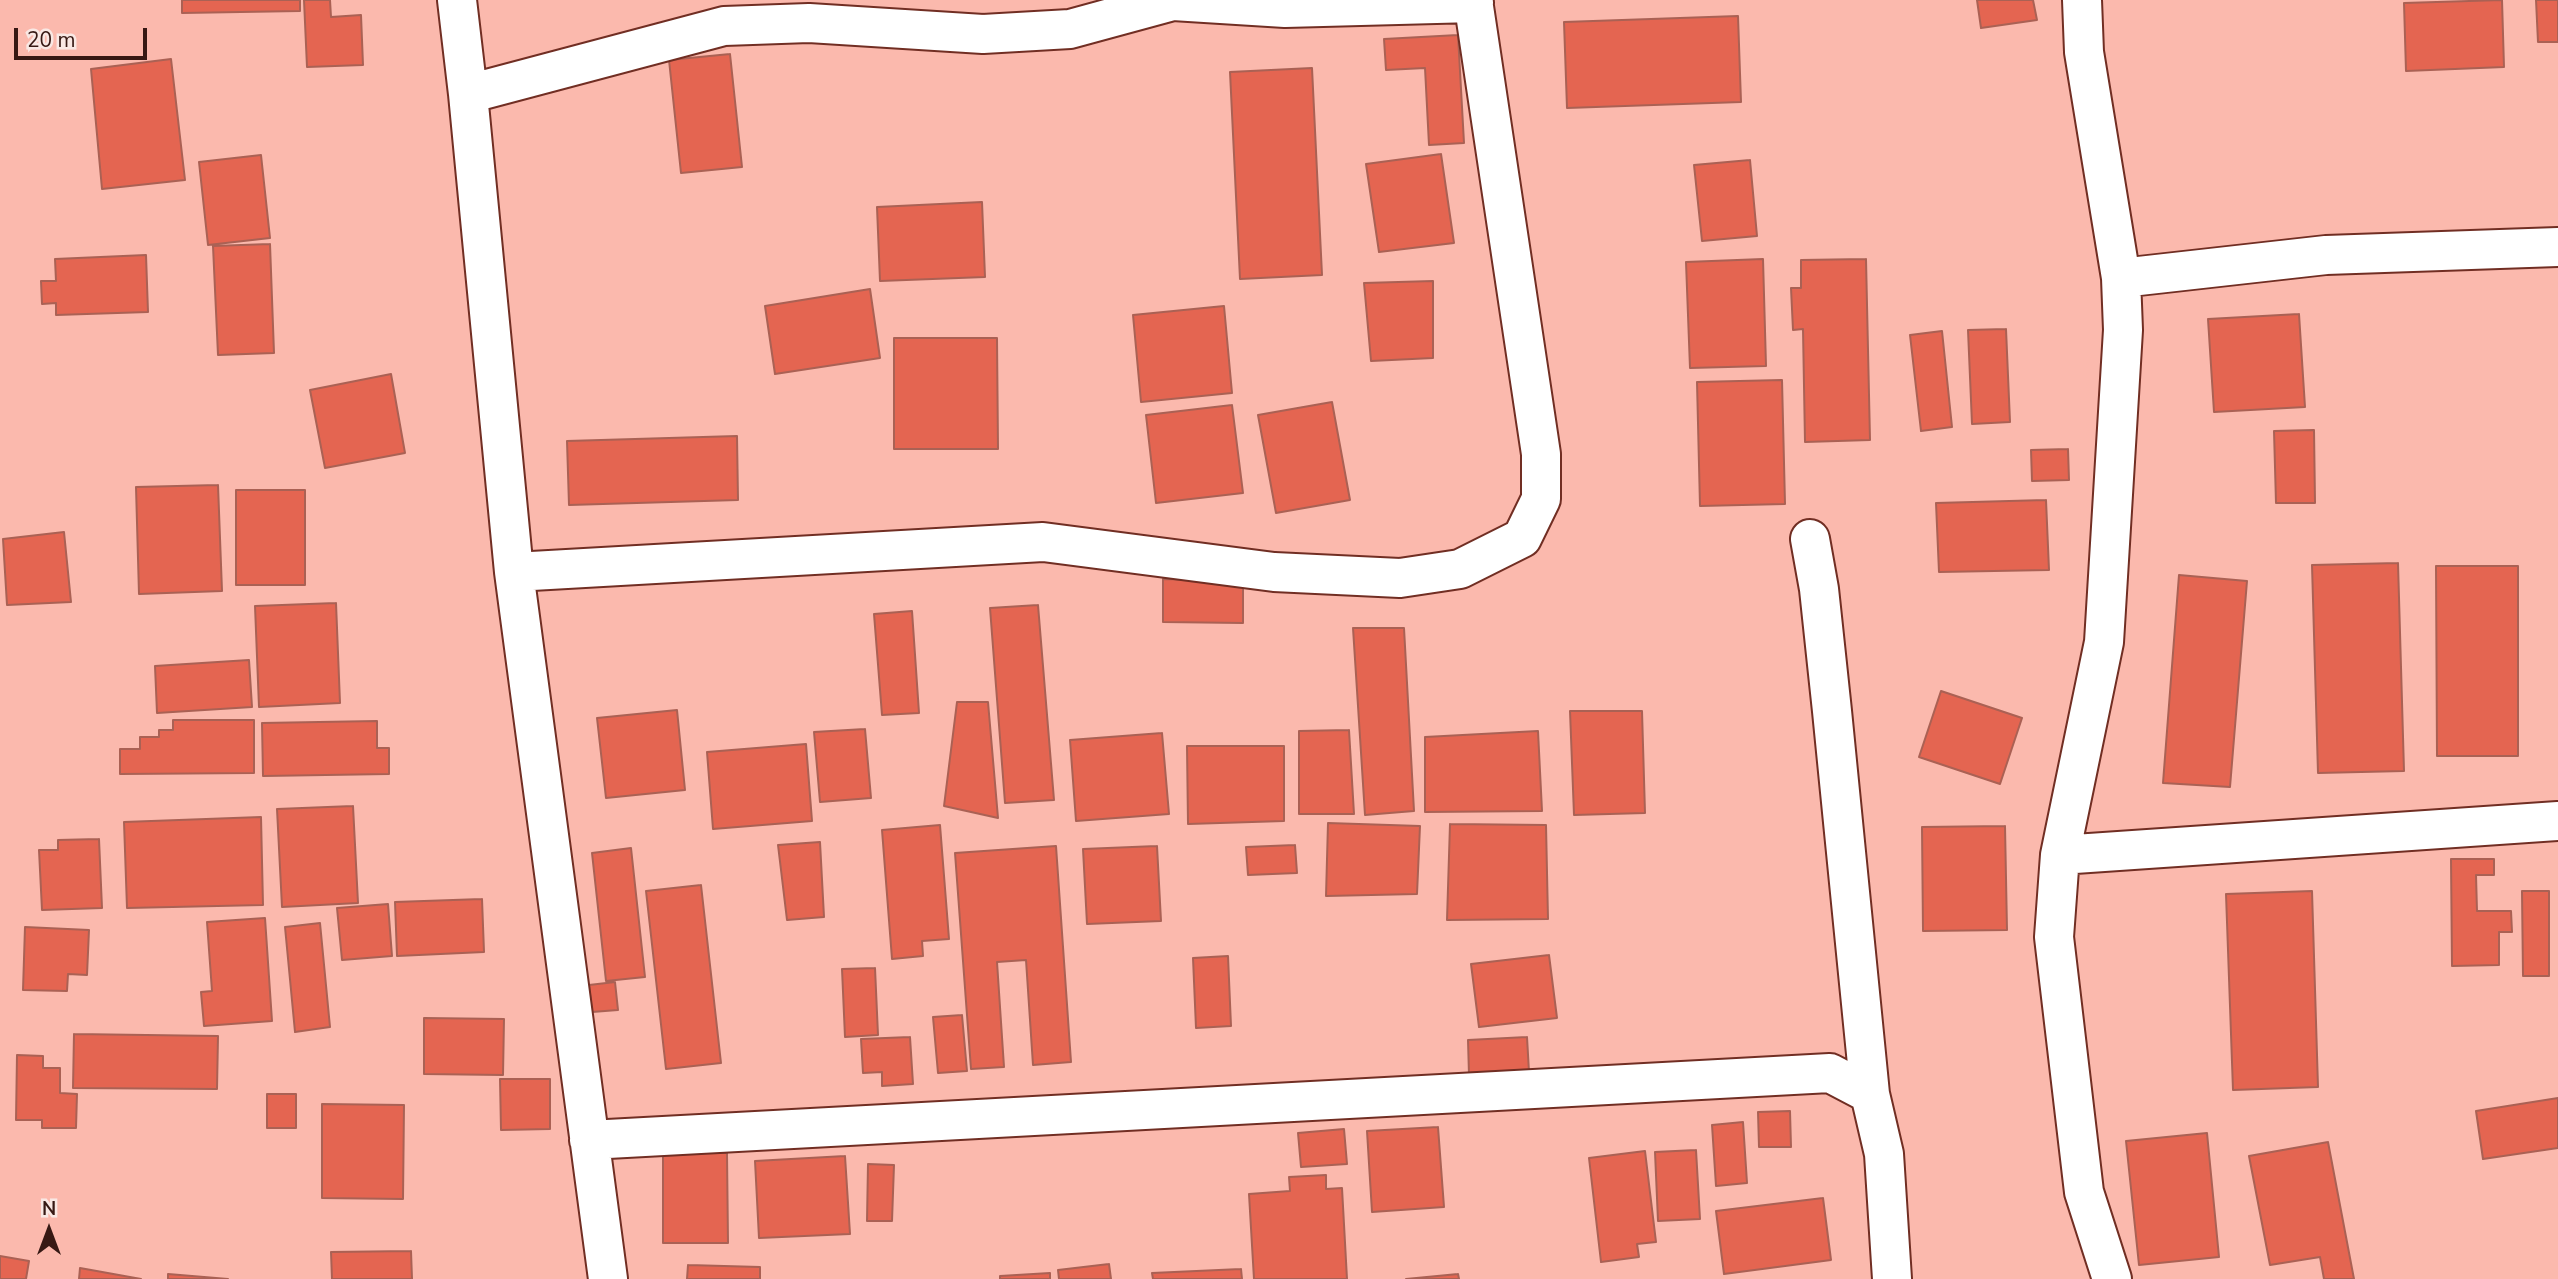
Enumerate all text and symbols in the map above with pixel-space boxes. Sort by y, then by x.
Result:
scale bar [18,14,150,58]
text: 20 m [27,26,76,54]
north arrow [14,1195,84,1265]
text: N [42,1196,56,1222]

